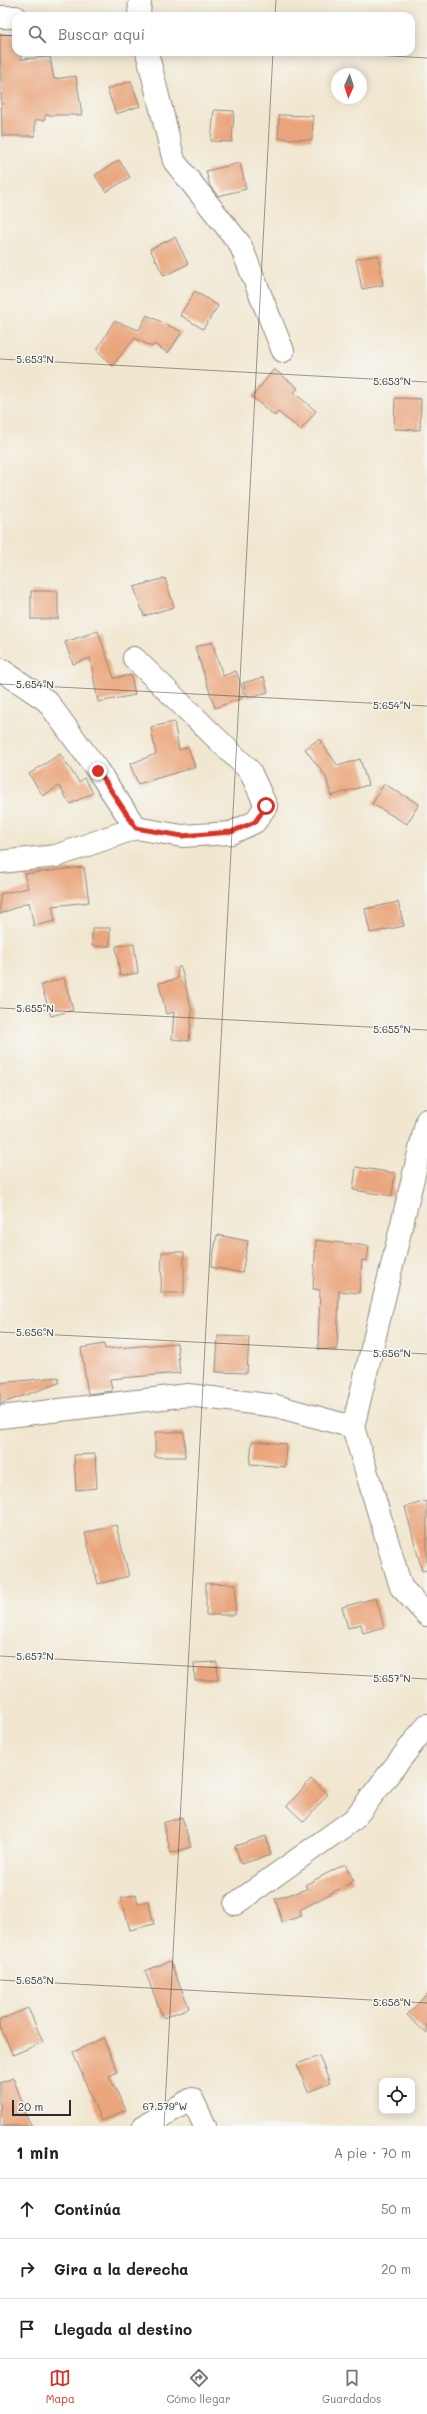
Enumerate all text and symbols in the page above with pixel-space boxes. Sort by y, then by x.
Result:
search box [12,12,415,56]
icon: search [26,23,48,45]
text: Buscar aquí [58,24,145,44]
north arrow [331,68,367,104]
text: 5.653°N [16,352,54,366]
text: 5.653°N [373,374,411,388]
text: 5.654°N [16,677,54,691]
text: 5.654°N [373,698,411,712]
route end [89,762,107,780]
route start [257,797,275,815]
text: 5.655°N [16,1001,54,1015]
text: 5.655°N [373,1022,411,1036]
text: 5.656°N [16,1325,54,1339]
text: 5.656°N [373,1346,411,1360]
text: 5.657°N [16,1649,54,1663]
text: 5.657°N [373,1671,411,1685]
text: 5.658°N [16,1973,54,1987]
text: 5.658°N [373,1995,411,2009]
map controls [379,2078,415,2114]
button: locate [379,2078,415,2114]
scale bar [12,2098,71,2117]
text: 20 m [18,2099,43,2114]
text: 67.579°W [143,2099,187,2113]
text: 1 min [16,2141,59,2163]
text: A pie · 70 m [334,2144,411,2161]
icon: ahead [16,2198,38,2220]
text: Continúa [54,2199,121,2219]
text: 50 m [381,2200,411,2217]
icon: right [16,2258,38,2280]
text: Gira a la derecha [54,2259,188,2279]
text: 20 m [381,2260,411,2277]
icon: arrive [16,2318,38,2340]
text: Llegada al destino [54,2319,192,2339]
tab: Mapa [46,2367,75,2406]
tab: Cómo llegar [166,2367,231,2406]
tab: Guardados [322,2367,381,2406]

